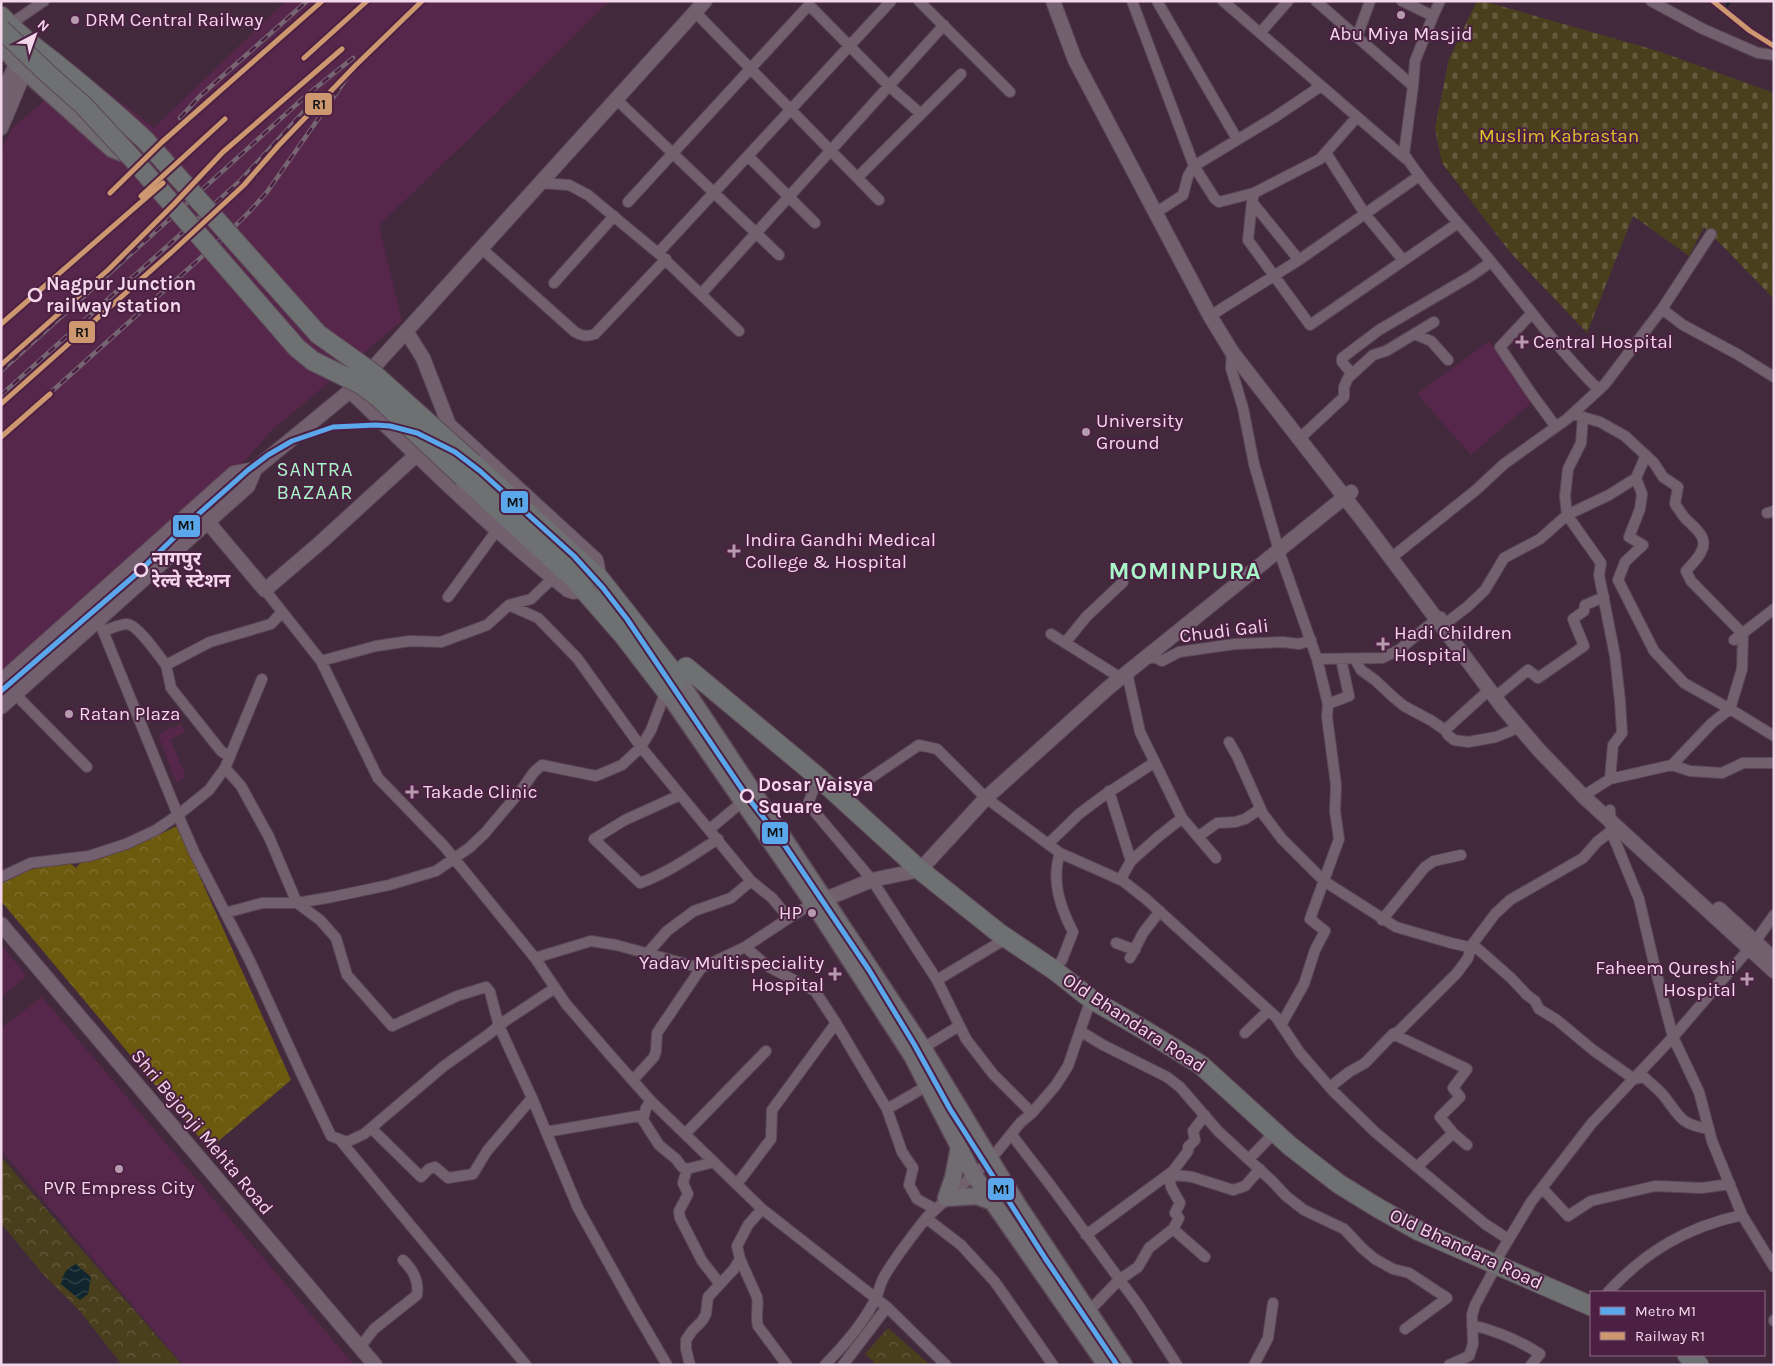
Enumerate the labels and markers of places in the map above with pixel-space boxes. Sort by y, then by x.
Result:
place label: DRM Central Railway [85,9,263,31]
marker: Abu Miya Masjid [1395,9,1407,21]
marker: DRM Central Railway [69,14,81,26]
place label: Abu Miya Masjid [1329,23,1473,45]
place label: Nagpur Junction railway station [46,273,196,317]
marker: Nagpur Junction railway station [28,288,42,302]
place label: Central Hospital [1533,331,1673,353]
marker: Central Hospital [1515,335,1529,349]
place label: University Ground [1096,410,1183,454]
marker: University Ground [1080,426,1092,438]
place label: Indira Gandhi Medical College & Hospital [745,529,936,573]
marker: Indira Gandhi Medical College & Hospital [727,544,741,558]
place label: नागपुर रेल्वे स्टेशन [151,548,231,592]
marker: नागपुर रेल्वे स्टेशन [134,563,148,577]
place label: Hadi Children Hospital [1394,622,1512,666]
marker: Hadi Children Hospital [1376,637,1390,651]
place label: Ratan Plaza [79,703,180,725]
marker: Ratan Plaza [63,708,75,720]
place label: Dosar Vaisya Square [758,774,874,818]
place label: Takade Clinic [423,781,538,803]
marker: Takade Clinic [405,785,419,799]
marker: Dosar Vaisya Square [740,789,754,803]
place label: HP [779,902,802,924]
marker: HP [806,907,818,919]
place label: Yadav Multispeciality Hospital [639,952,824,996]
place label: Faheem Qureshi Hospital [1595,957,1736,1001]
marker: Yadav Multispeciality Hospital [828,967,842,981]
marker: Faheem Qureshi Hospital [1740,972,1754,986]
marker: PVR Empress City [113,1163,125,1175]
place label: PVR Empress City [43,1177,195,1199]

